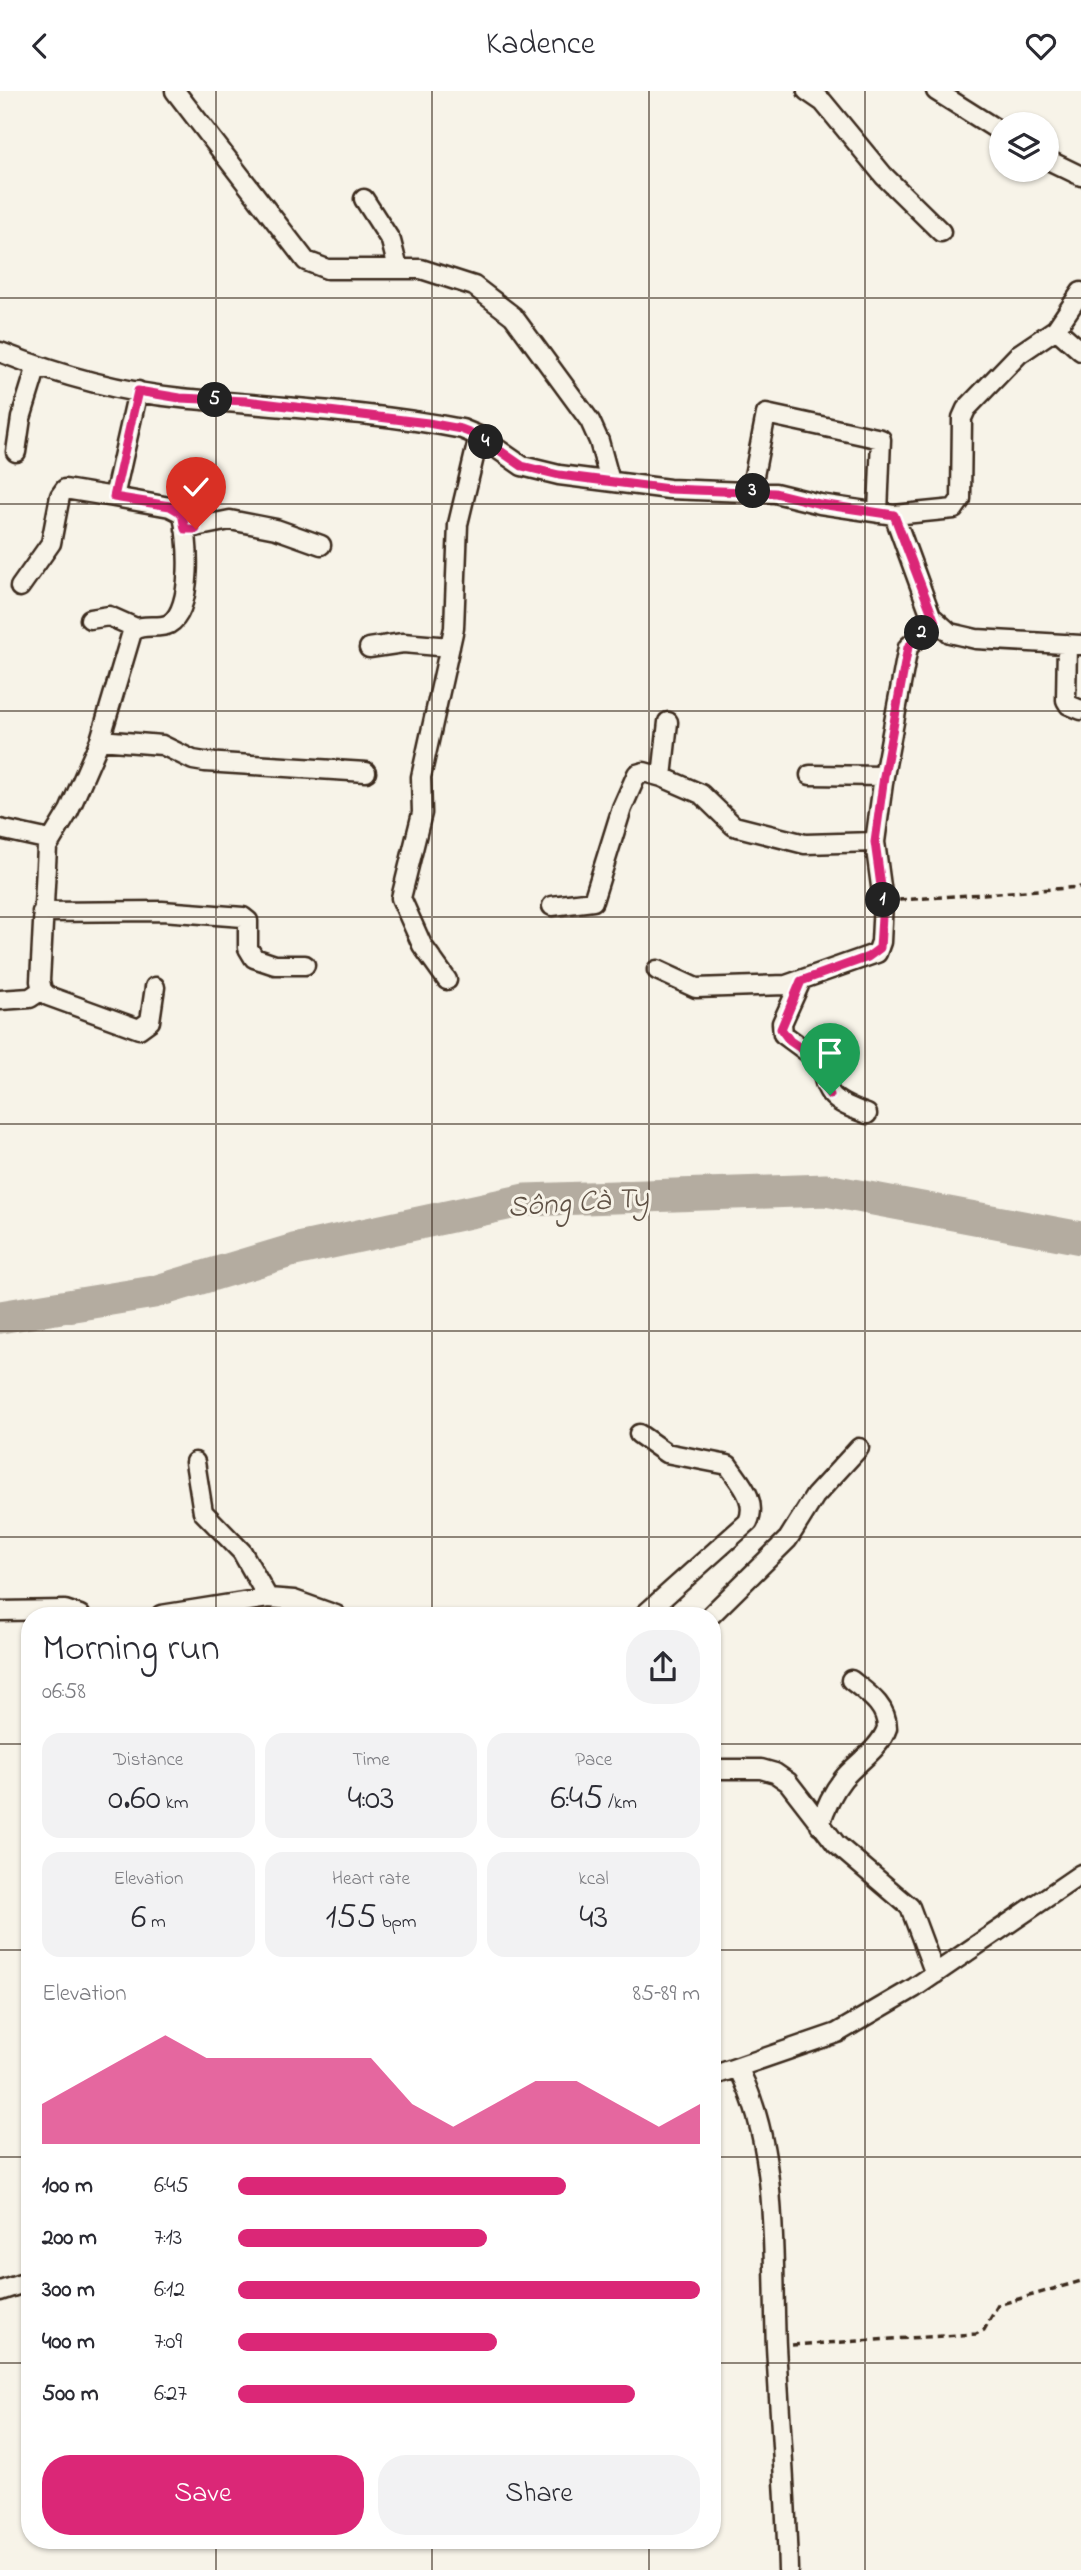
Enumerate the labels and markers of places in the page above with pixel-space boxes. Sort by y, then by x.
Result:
pin: 5 [198,383,232,417]
pin: 4 [468,425,504,459]
pin [166,457,226,529]
pin: 3 [736,473,770,509]
pin: 2 [904,615,940,651]
pin: 1 [866,883,900,917]
pin [800,1023,860,1095]

